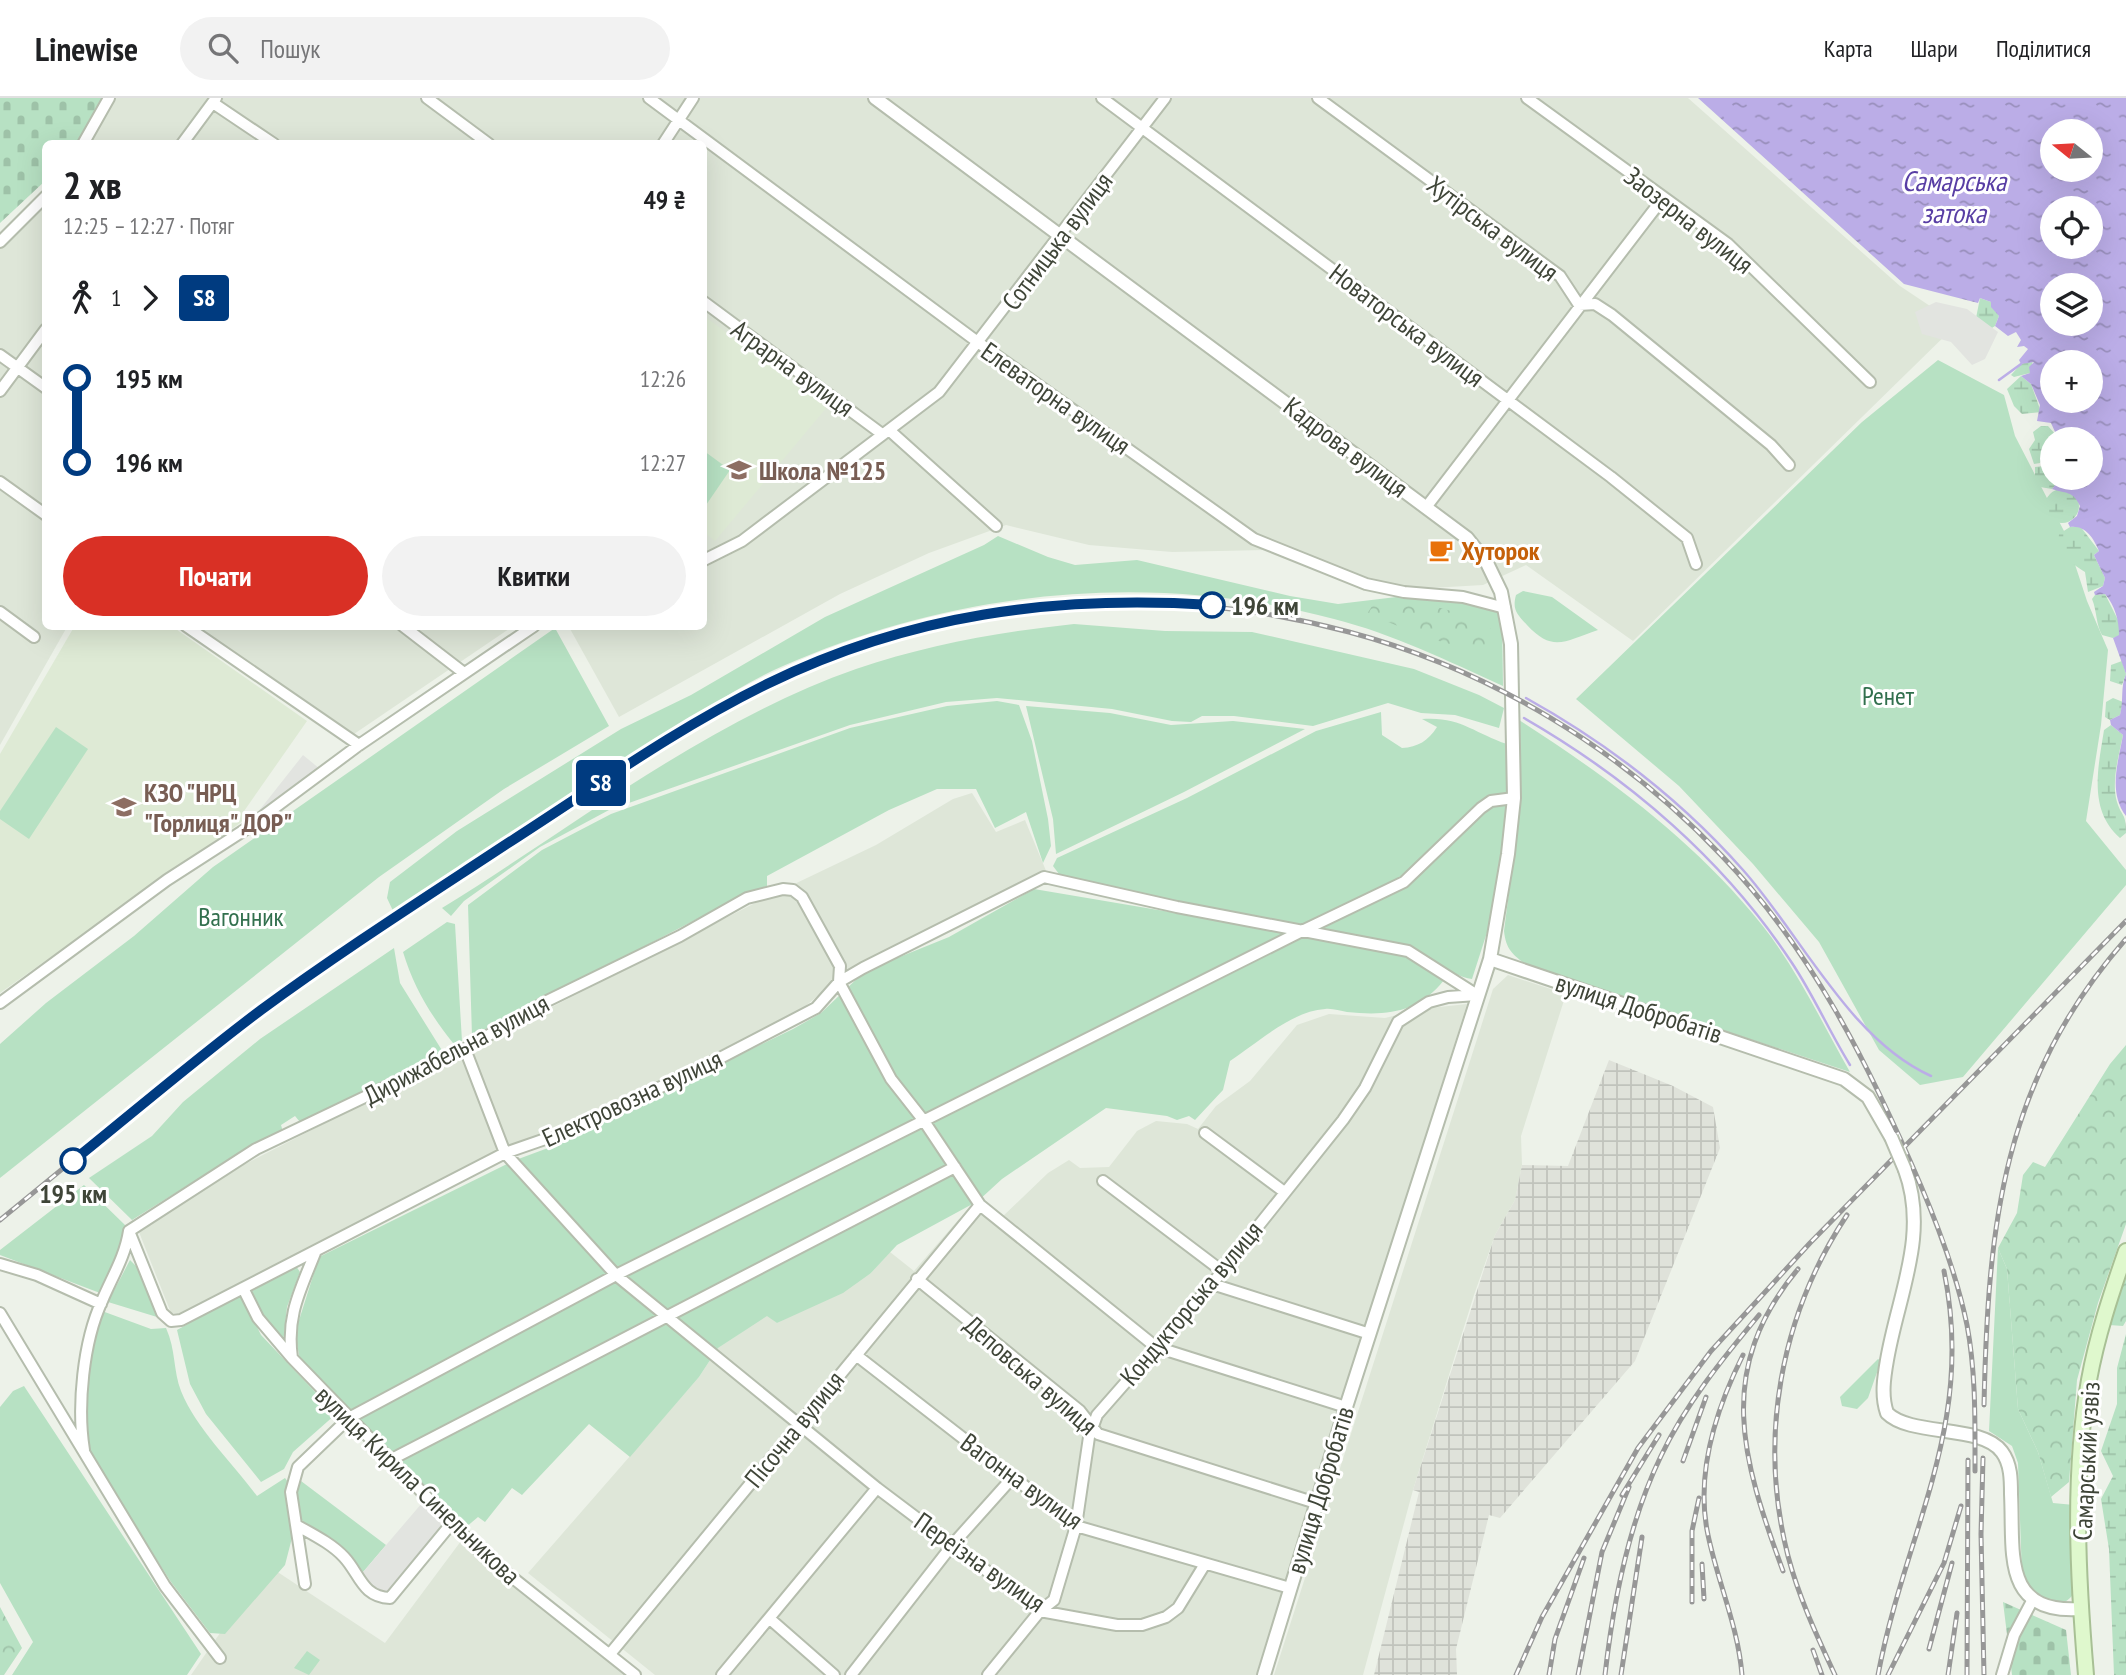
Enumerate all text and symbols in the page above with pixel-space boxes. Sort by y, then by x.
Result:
search box [180,17,670,80]
text: Linewise [35,27,138,70]
icon: search [204,29,242,67]
text: Пошук [260,32,320,65]
text: Карта [1824,33,1873,64]
text: Шари [1911,33,1958,64]
text: Поділитися [1996,33,2091,64]
north arrow [2040,119,2104,182]
map controls [2040,119,2103,490]
street label: Заозерна вулиця [1618,159,1760,281]
text: 2 хв [63,160,122,209]
water label: Самарська затока [1902,162,2008,231]
street label: Сотницька вулиця [995,166,1119,316]
street label: Хутірська вулиця [1421,168,1565,288]
text: 49 ₴ [643,183,686,216]
button: locate [2040,196,2103,259]
text: 12:25 – 12:27 · Потяг [63,211,234,240]
street label: Новаторська вулиця [1323,256,1491,394]
button: layers [2040,273,2103,336]
icon: walk [63,279,101,317]
icon: forward [131,279,169,317]
text: S8 [193,282,215,313]
text: 1 [111,283,121,312]
street label: Аграрна вулиця [725,312,861,424]
street label: Елеваторна вулиця [975,334,1137,462]
button: + [2040,350,2103,413]
text: 195 км [115,362,183,395]
text: 12:26 [640,364,686,393]
street label: Кадрова вулиця [1277,390,1415,504]
button: − [2040,427,2103,490]
text: 196 км [115,446,183,479]
text: 12:27 [640,448,686,477]
place label: Школа №125 [759,454,886,487]
school or university icon: Школа №125 [725,456,753,484]
place label: Хуторок [1461,534,1540,567]
button: Почати [63,536,368,616]
button: Квитки [382,536,686,616]
cafe icon: Хуторок [1427,536,1455,564]
place label: 196 км [1231,589,1299,622]
marker: 196 км [1199,592,1225,618]
park label: Ренет [1862,679,1915,712]
line badge: S8 [570,760,632,806]
text: S8 [590,767,612,798]
place label: КЗО "НРЦ "Горлиця" ДОР" [144,776,292,839]
school or university icon: КЗО "НРЦ "Горлиця" ДОР" [110,793,138,821]
park label: Вагонник [198,900,284,933]
street label: вулиця Добробатів [1552,966,1726,1050]
street label: Дирижабельна вулиця [358,986,554,1112]
street label: Електровозна вулиця [537,1042,727,1154]
marker: 195 км [60,1148,86,1174]
place label: 195 км [39,1177,107,1210]
street label: Кондукторська вулиця [1113,1214,1269,1392]
street label: Деповська вулиця [958,1308,1104,1442]
street label: Пісочна вулиця [737,1364,851,1494]
street label: вулиця Кирила Синельникова [309,1379,527,1591]
street label: Самарський узвіз [2065,1381,2107,1541]
street label: вулиця Добробатів [1279,1402,1361,1578]
street label: Вагонна вулиця [954,1426,1090,1536]
street label: Переїзна вулиця [908,1505,1052,1619]

